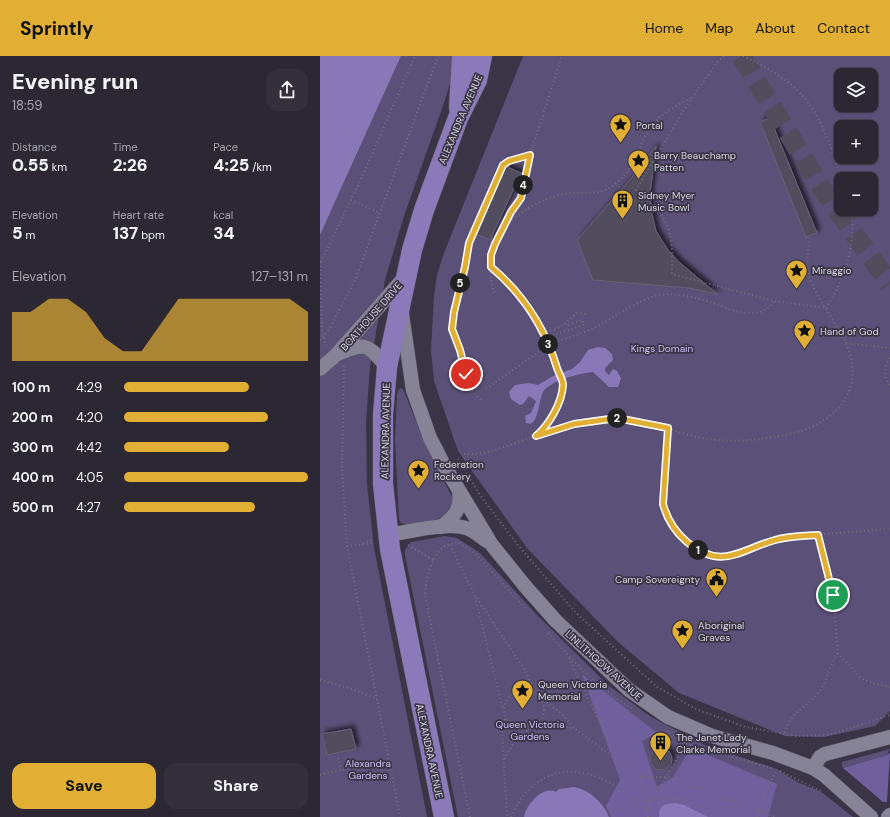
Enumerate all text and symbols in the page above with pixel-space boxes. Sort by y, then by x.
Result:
text: Sprintly [20,16,93,41]
text: Home [645,19,683,37]
text: Map [705,19,733,37]
text: About [755,19,795,37]
text: Contact [817,19,870,37]
text: Evening run [12,67,138,96]
map controls [834,68,878,216]
button: layers [834,68,878,112]
button: share [266,69,308,111]
street label: ALEXANDRA AVENUE [436,72,485,166]
text: 18:59 [12,97,42,114]
place icon: Portal [607,112,633,145]
place label: Portal [636,119,663,132]
button: + [834,120,878,164]
text: Distance [12,140,57,154]
text: Time [113,140,138,154]
text: Pace [213,140,238,154]
place icon: Barry Beauchamp Patten [626,148,652,181]
place label: Barry Beauchamp Patten [654,149,736,174]
text: 0.55 [12,154,49,176]
text: 2:26 [113,154,148,176]
text: 4:25 [213,154,249,176]
text: km [49,160,67,174]
text: /km [249,160,272,174]
button: − [834,172,878,216]
pin: 4 [513,175,533,195]
text: 4 [519,178,527,192]
building icon: Sidney Myer Music Bowl [610,188,636,221]
place label: Sidney Myer Music Bowl [638,189,695,214]
text: Elevation [12,208,58,222]
text: Heart rate [113,208,164,222]
text: kcal [213,208,233,222]
text: 5 [12,222,23,244]
text: 137 [113,222,138,244]
text: 34 [213,222,235,244]
text: m [23,228,35,242]
text: bpm [138,228,165,242]
place icon: Miraggio [783,257,809,290]
place label: Miraggio [812,264,852,277]
text: Elevation [12,268,66,285]
text: 127–131 m [251,268,308,285]
pin: 5 [450,273,470,293]
text: 5 [457,276,463,290]
street label: BOATHOUSE DRIVE [338,279,405,354]
place icon: Hand of God [791,318,817,351]
place label: Hand of God [820,325,879,338]
pin: 3 [538,334,558,354]
text: 3 [545,337,551,351]
park label: Kings Domain [631,342,694,355]
pin [449,357,483,391]
icon: check [455,363,477,385]
text: 100 m [12,379,50,396]
text: 4:29 [76,379,102,396]
street label: ALEXANDRA AVENUE [378,382,393,479]
pin: 2 [607,408,627,428]
text: 200 m [12,409,53,426]
text: 4:20 [76,409,103,426]
text: 2 [614,411,620,425]
text: 300 m [12,439,53,456]
text: 4:42 [76,439,102,456]
place icon: Federation Rockery [406,457,432,490]
place label: Federation Rockery [434,458,484,483]
text: 400 m [12,469,54,486]
text: 4:05 [76,469,103,486]
text: 500 m [12,499,54,516]
text: 4:27 [76,499,101,516]
pin: 1 [688,540,708,560]
text: 1 [696,543,700,557]
public building icon: Camp Sovereignty [703,566,729,599]
place label: Camp Sovereignty [615,573,700,586]
pin [816,578,850,612]
icon: arrive [822,584,844,606]
place icon: Aboriginal Graves [669,618,695,651]
place label: Aboriginal Graves [698,619,744,644]
street label: LINLITHGOW AVENUE [562,627,645,704]
place icon: Queen Victoria Memorial [509,677,535,710]
place label: Queen Victoria Memorial [538,678,607,703]
street label: ALEXANDRA AVENUE [413,703,446,800]
park label: Queen Victoria Gardens [495,718,565,743]
building icon: The Janet Lady Clarke Memorial [648,730,674,763]
place label: The Janet Lady Clarke Memorial [676,731,750,756]
park label: Alexandra Gardens [345,757,391,782]
button: Save [12,763,156,809]
button: Share [164,763,308,809]

